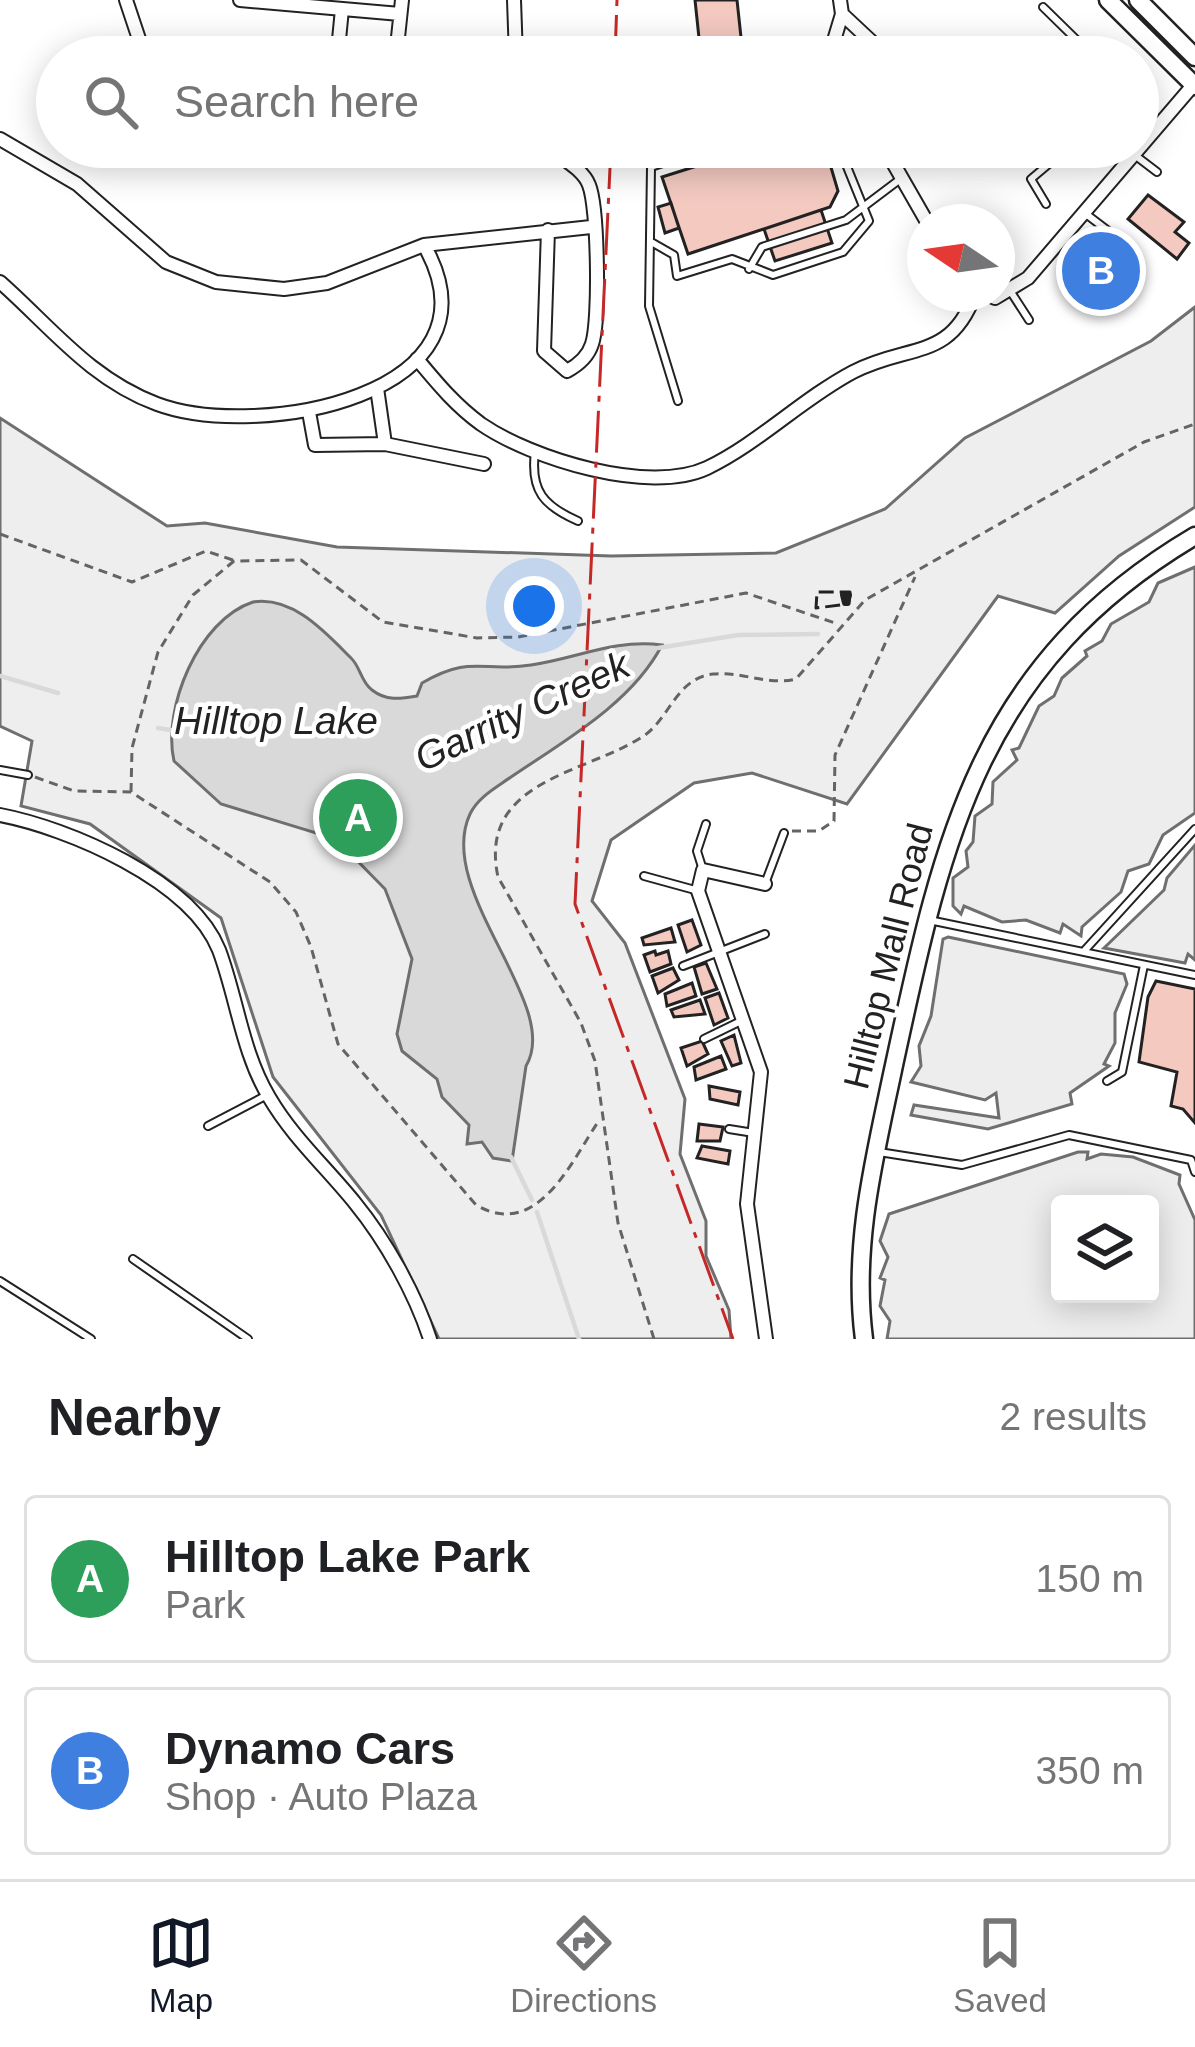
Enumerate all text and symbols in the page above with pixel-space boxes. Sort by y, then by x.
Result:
search box [36,36,1159,168]
icon: search [78,69,144,135]
text: Search here [174,76,419,127]
north arrow [907,204,1015,312]
pin: B [1062,226,1140,316]
your location [504,576,564,636]
water label: Garrity Creek [408,641,638,779]
water label: Hilltop Lake [174,699,378,742]
pin: A [319,773,397,863]
street label: Hilltop Mall Road [835,819,941,1093]
map controls [1051,1195,1159,1303]
button: layers [1051,1195,1159,1303]
text: Nearby [48,1389,221,1446]
text: 2 results [1000,1395,1147,1438]
text: Hilltop Lake Park [165,1531,530,1582]
text: A [76,1557,104,1600]
text: 150 m [1036,1557,1144,1600]
text: Park [165,1583,245,1626]
text: Dynamo Cars [165,1723,455,1774]
text: B [76,1749,104,1792]
text: 350 m [1036,1749,1144,1792]
text: Shop · Auto Plaza [165,1775,477,1818]
tab: Map [148,1910,214,2020]
tab: Directions [510,1910,657,2020]
tab: Saved [953,1910,1047,2020]

